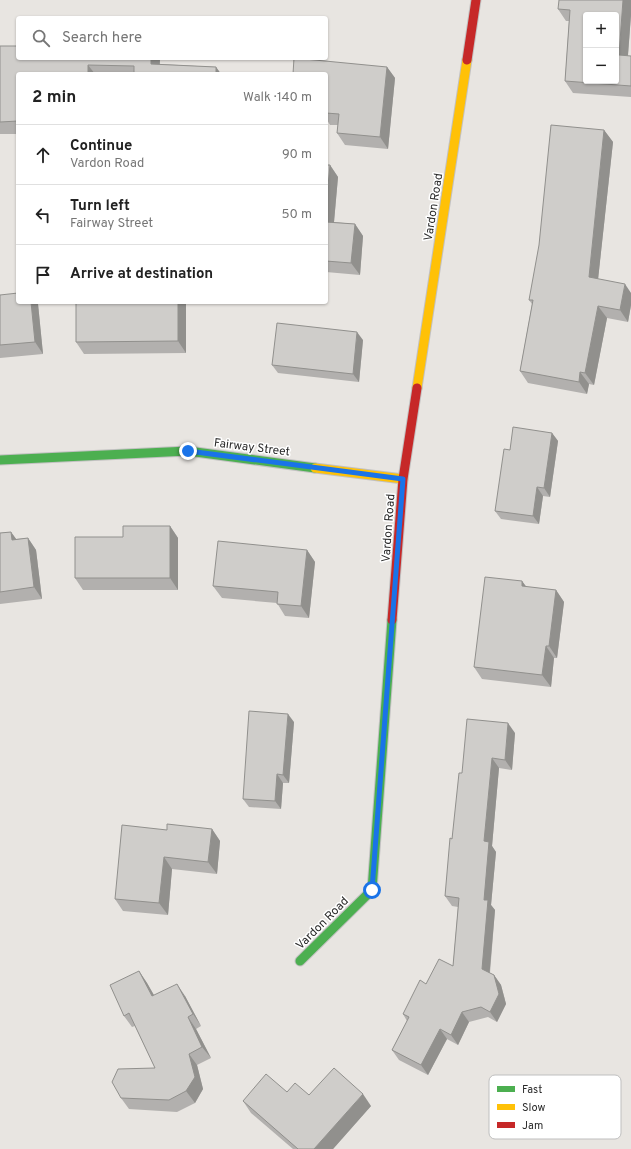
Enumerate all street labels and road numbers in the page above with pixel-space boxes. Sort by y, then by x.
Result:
street label: Vardon Road [421,172,447,242]
street label: Fairway Street [213,435,291,461]
street label: Vardon Road [379,493,399,563]
street label: Vardon Road [293,894,353,954]

